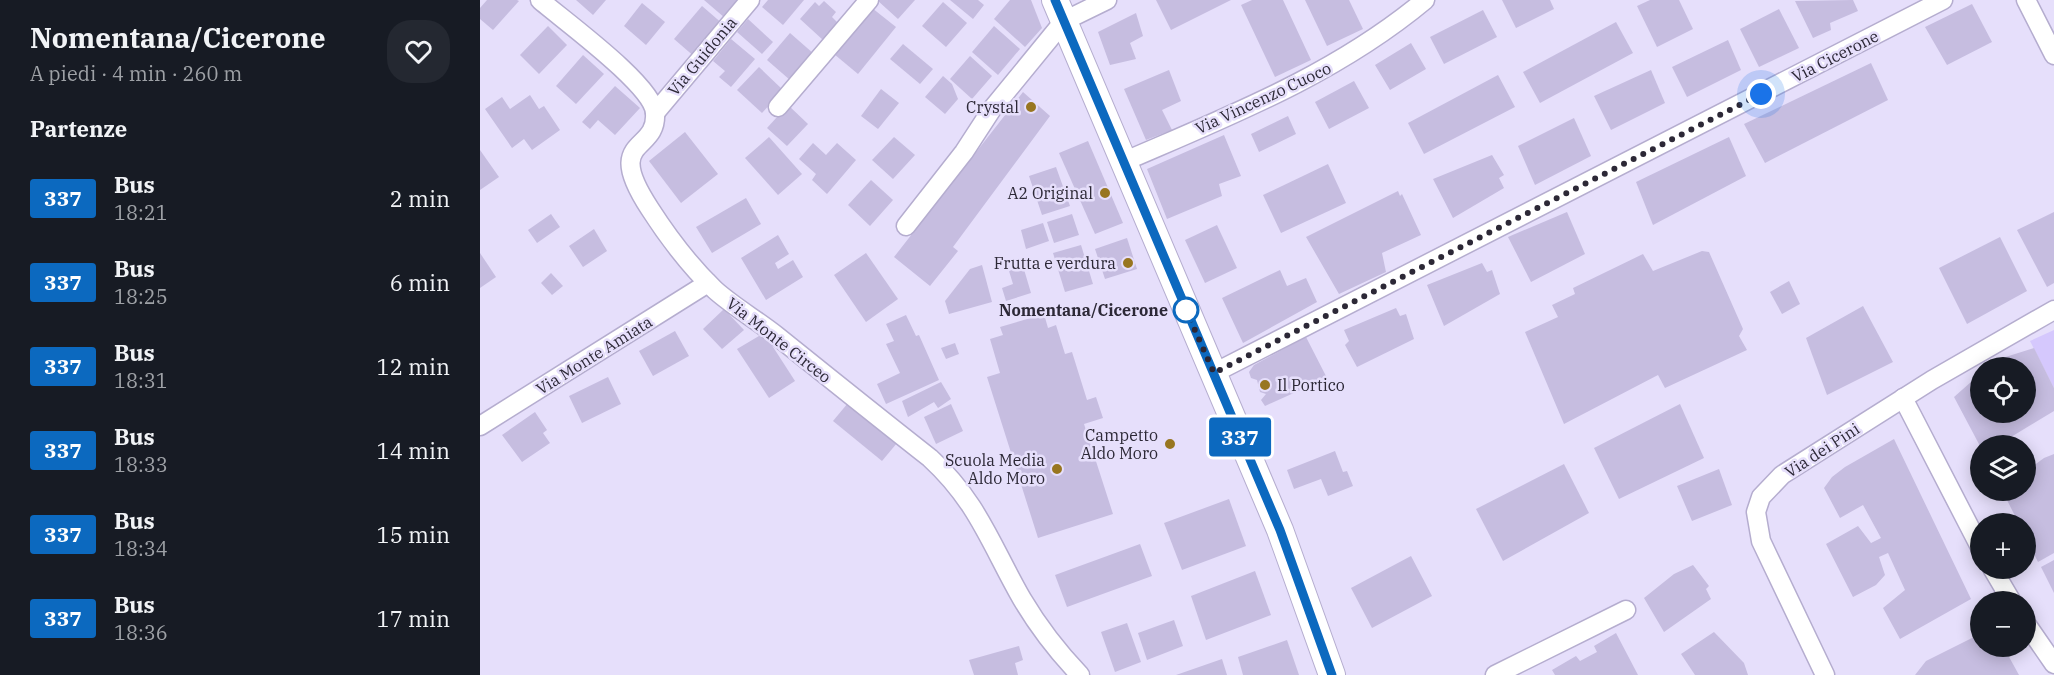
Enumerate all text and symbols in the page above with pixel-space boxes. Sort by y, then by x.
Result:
street label: Via Guidonia [663,12,741,100]
text: Nomentana/Cicerone [30,19,326,56]
button: heart [387,20,450,83]
street label: Via Cicerone [1788,26,1882,86]
street label: Via Vincenzo Cuoco [1192,58,1334,138]
text: A piedi · 4 min · 260 m [30,60,242,87]
your location [1746,79,1776,109]
place label: Crystal [966,97,1019,117]
marker: Crystal [1024,100,1038,114]
text: Partenze [30,114,127,143]
text: Bus [114,170,155,199]
place label: A2 Original [1008,183,1093,203]
text: 337 [44,184,82,212]
text: 2 min [390,184,450,213]
marker: A2 Original [1098,186,1112,200]
text: 18:21 [114,199,168,226]
place label: Frutta e verdura [994,253,1116,273]
text: Bus [114,254,155,283]
marker: Frutta e verdura [1121,256,1135,270]
text: 337 [44,268,82,296]
text: 6 min [390,268,450,297]
text: 18:25 [114,283,168,310]
street label: Via Monte Circeo [723,293,835,387]
marker: Nomentana/Cicerone [1173,297,1199,323]
place label: Nomentana/Cicerone [999,300,1168,320]
street label: Via Monte Amiata [532,311,656,399]
text: Bus [114,338,155,367]
text: 337 [44,352,82,380]
text: 12 min [377,352,450,381]
map controls [1970,357,2036,657]
button: locate [1970,357,2036,423]
text: 18:31 [114,367,168,394]
place label: Il Portico [1277,375,1345,395]
marker: Il Portico [1258,378,1272,392]
line badge: 337 [1206,418,1275,456]
street label: Via dei Pini [1781,418,1863,482]
text: Bus [114,422,155,451]
text: 337 [1221,423,1259,451]
place label: Campetto Aldo Moro [1081,425,1158,463]
button: layers [1970,435,2036,501]
text: 337 [44,436,82,464]
text: 14 min [377,436,450,465]
marker: Campetto Aldo Moro [1163,437,1177,451]
place label: Scuola Media Aldo Moro [945,450,1045,488]
text: 18:33 [114,451,168,478]
marker: Scuola Media Aldo Moro [1050,462,1064,476]
text: Bus [114,506,155,535]
button: + [1970,513,2036,579]
text: 337 [44,520,82,548]
text: 15 min [377,520,450,549]
text: 18:34 [114,535,168,562]
text: Bus [114,590,155,619]
button: − [1970,591,2036,657]
text: 337 [44,604,82,632]
text: 17 min [377,604,450,633]
text: 18:36 [114,619,168,646]

